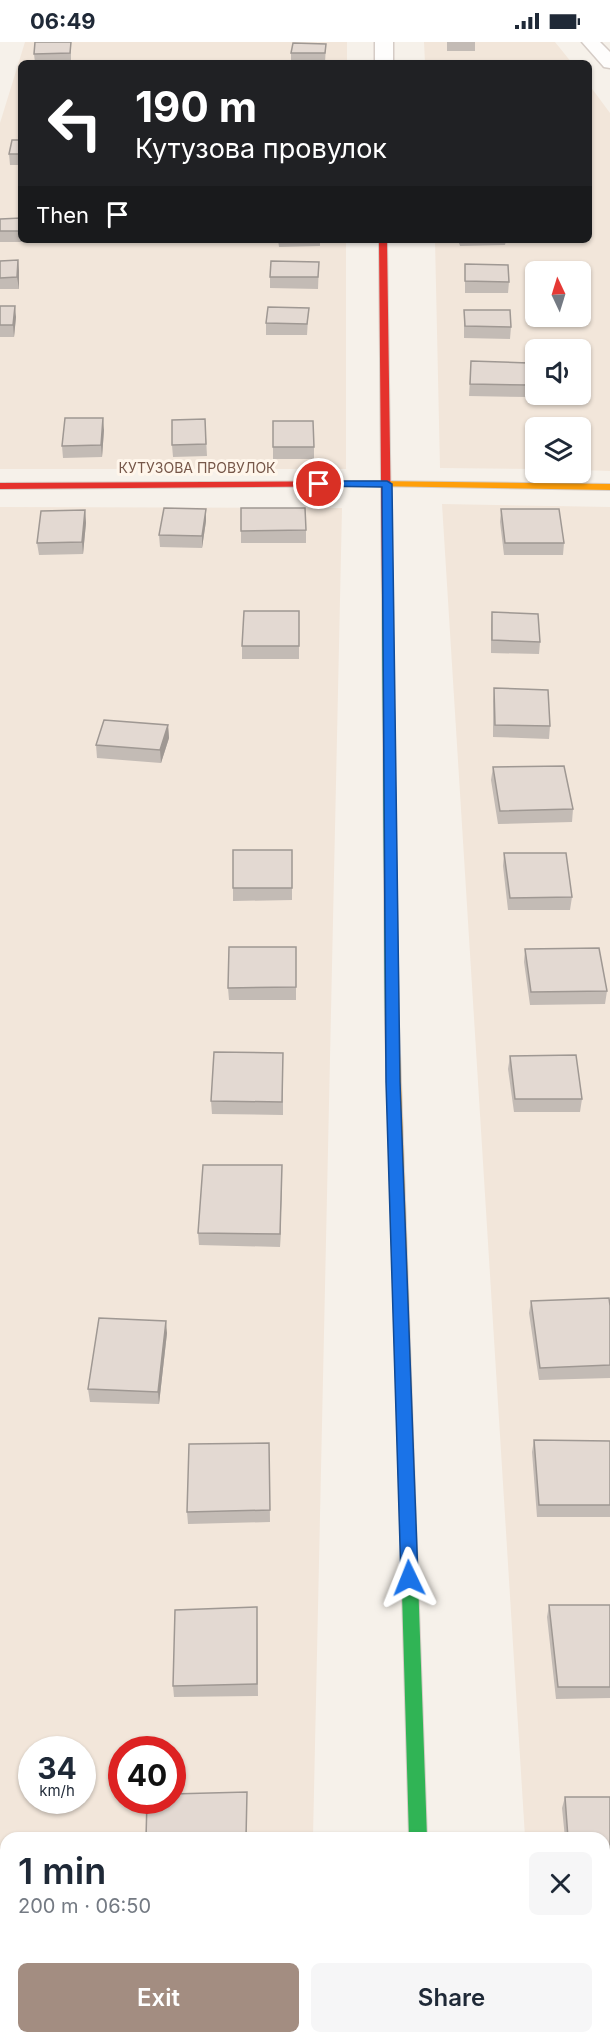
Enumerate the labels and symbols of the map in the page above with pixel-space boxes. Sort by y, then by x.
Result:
north arrow [525,261,591,327]
pin [293,458,344,509]
street label: КУТУЗОВА ПРОВУЛОК [118,459,276,476]
position arrow [377,1546,441,1610]
speed limit sign: 40 [108,1736,186,1814]

